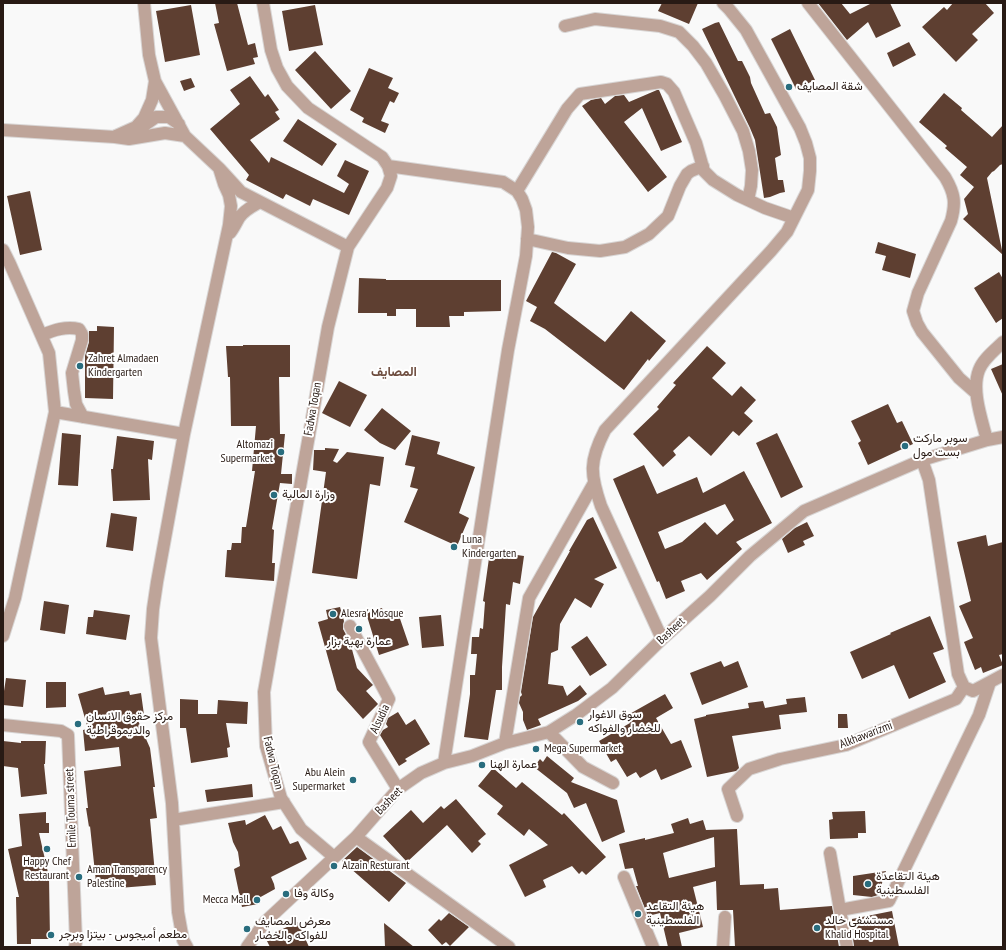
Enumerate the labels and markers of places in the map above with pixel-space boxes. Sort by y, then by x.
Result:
place label: شقة المصايف [797,80,863,94]
marker: شقة المصايف [784,82,794,92]
place label: Zahret Almadaen Kindergarten [88,352,159,380]
marker: Zahret Almadaen Kindergarten [75,361,85,371]
place label: سوبر ماركت بست مول [913,432,968,460]
place label: Altomazi Supermarket [221,438,273,466]
marker: سوبر ماركت بست مول [900,441,910,451]
marker: Altomazi Supermarket [276,447,286,457]
place label: وزارة المالية [282,488,335,502]
marker: وزارة المالية [269,490,279,500]
place label: Luna Kindergarten [462,533,516,561]
marker: Luna Kindergarten [449,542,459,552]
place label: Alesra' Mosque [341,607,403,621]
marker: Alesra' Mosque [328,609,338,619]
marker: عمارة بهية بزار [354,624,364,634]
place label: عمارة بهية بزار [327,635,391,649]
place label: سوق الاغوار للخضار والفواكه [588,708,661,736]
place label: مركز حقوق الانسان والديموقراطية [86,710,173,738]
marker: سوق الاغوار للخضار والفواكه [575,717,585,727]
marker: مركز حقوق الانسان والديموقراطية [73,719,83,729]
place label: Mega Supermarket [544,742,622,756]
marker: Mega Supermarket [531,744,541,754]
place label: عمارة الهنا [490,758,537,772]
marker: عمارة الهنا [477,760,487,770]
place label: Abu Alein Supermarket [293,766,345,794]
marker: Abu Alein Supermarket [348,775,358,785]
marker: Happy Chef Restaurant [42,844,52,854]
place label: Happy Chef Restaurant [23,855,71,883]
place label: Alzain Resturant [342,859,409,873]
marker: Alzain Resturant [329,861,339,871]
place label: Aman Transparency Palestine [87,863,167,891]
place label: هيئة التقاعدة الفلسطينية [876,870,940,898]
marker: Aman Transparency Palestine [74,872,84,882]
marker: هيئة التقاعدة الفلسطينية [863,879,873,889]
place label: وكالة وفا [294,887,334,901]
marker: وكالة وفا [281,889,291,899]
place label: Mecca Mall [203,893,249,907]
marker: Mecca Mall [252,895,262,905]
place label: هيئة التقاعد الفلسطينية [646,900,704,928]
marker: هيئة التقاعد الفلسطينية [633,909,643,919]
place label: مستشفى خالد Khalid Hospital [825,914,893,942]
place label: معرض المصايف للفواكه والخضار [255,915,331,943]
marker: مستشفى خالد Khalid Hospital [812,923,822,933]
marker: معرض المصايف للفواكه والخضار [242,924,252,934]
place label: مطعم أميجوس - بيتزا وبرجر [59,928,187,942]
marker: مطعم أميجوس - بيتزا وبرجر [46,930,56,940]

